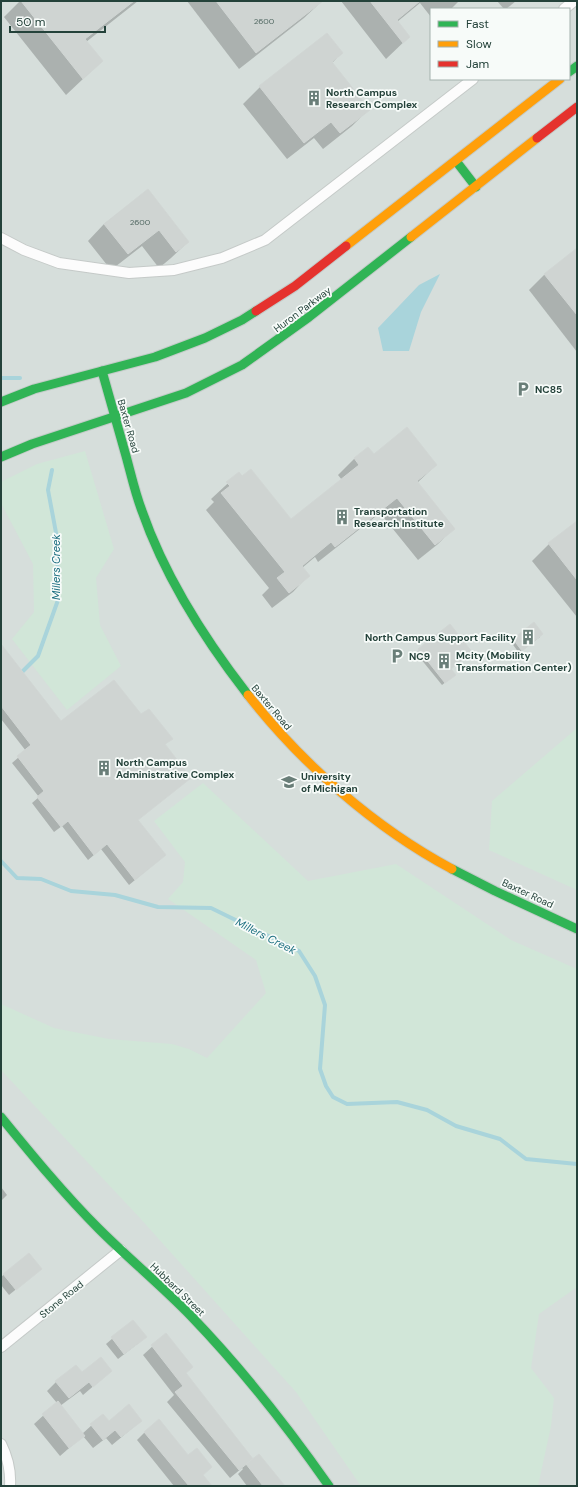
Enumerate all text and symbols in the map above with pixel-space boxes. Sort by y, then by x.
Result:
scale bar [10,8,105,34]
legend [430,8,570,80]
text: 50 m [16,14,45,30]
house number: 2600 [254,16,275,26]
text: Fast [466,16,489,32]
text: Slow [466,36,492,52]
text: Jam [466,56,489,72]
place label: North Campus Research Complex [326,86,418,111]
building icon: North Campus Research Complex [305,89,323,107]
house number: 2600 [130,217,151,227]
street label: Huron Parkway [271,283,334,335]
parking icon: NC85 [514,380,532,398]
place label: NC85 [535,383,562,396]
street label: Baxter Road [115,398,142,455]
place label: Transportation Research Institute [354,505,444,530]
building icon: Transportation Research Institute [333,508,351,526]
water label: Millers Creek [49,534,63,600]
building icon: North Campus Support Facility [519,628,537,646]
place label: North Campus Support Facility [365,631,516,644]
parking icon: NC9 [388,647,406,665]
place label: Mcity (Mobility Transformation Center) [456,649,571,674]
place label: NC9 [409,650,430,663]
building icon: Mcity (Mobility Transformation Center) [435,652,453,670]
street label: Baxter Road [249,682,294,733]
place label: North Campus Administrative Complex [116,756,234,781]
building icon: North Campus Administrative Complex [95,759,113,777]
place label: University of Michigan [301,770,358,795]
school or university icon: University of Michigan [280,773,298,791]
street label: Baxter Road [500,876,556,911]
water label: Millers Creek [233,915,299,957]
street label: Hubbard Street [147,1260,208,1319]
street label: Stone Road [37,1278,86,1321]

